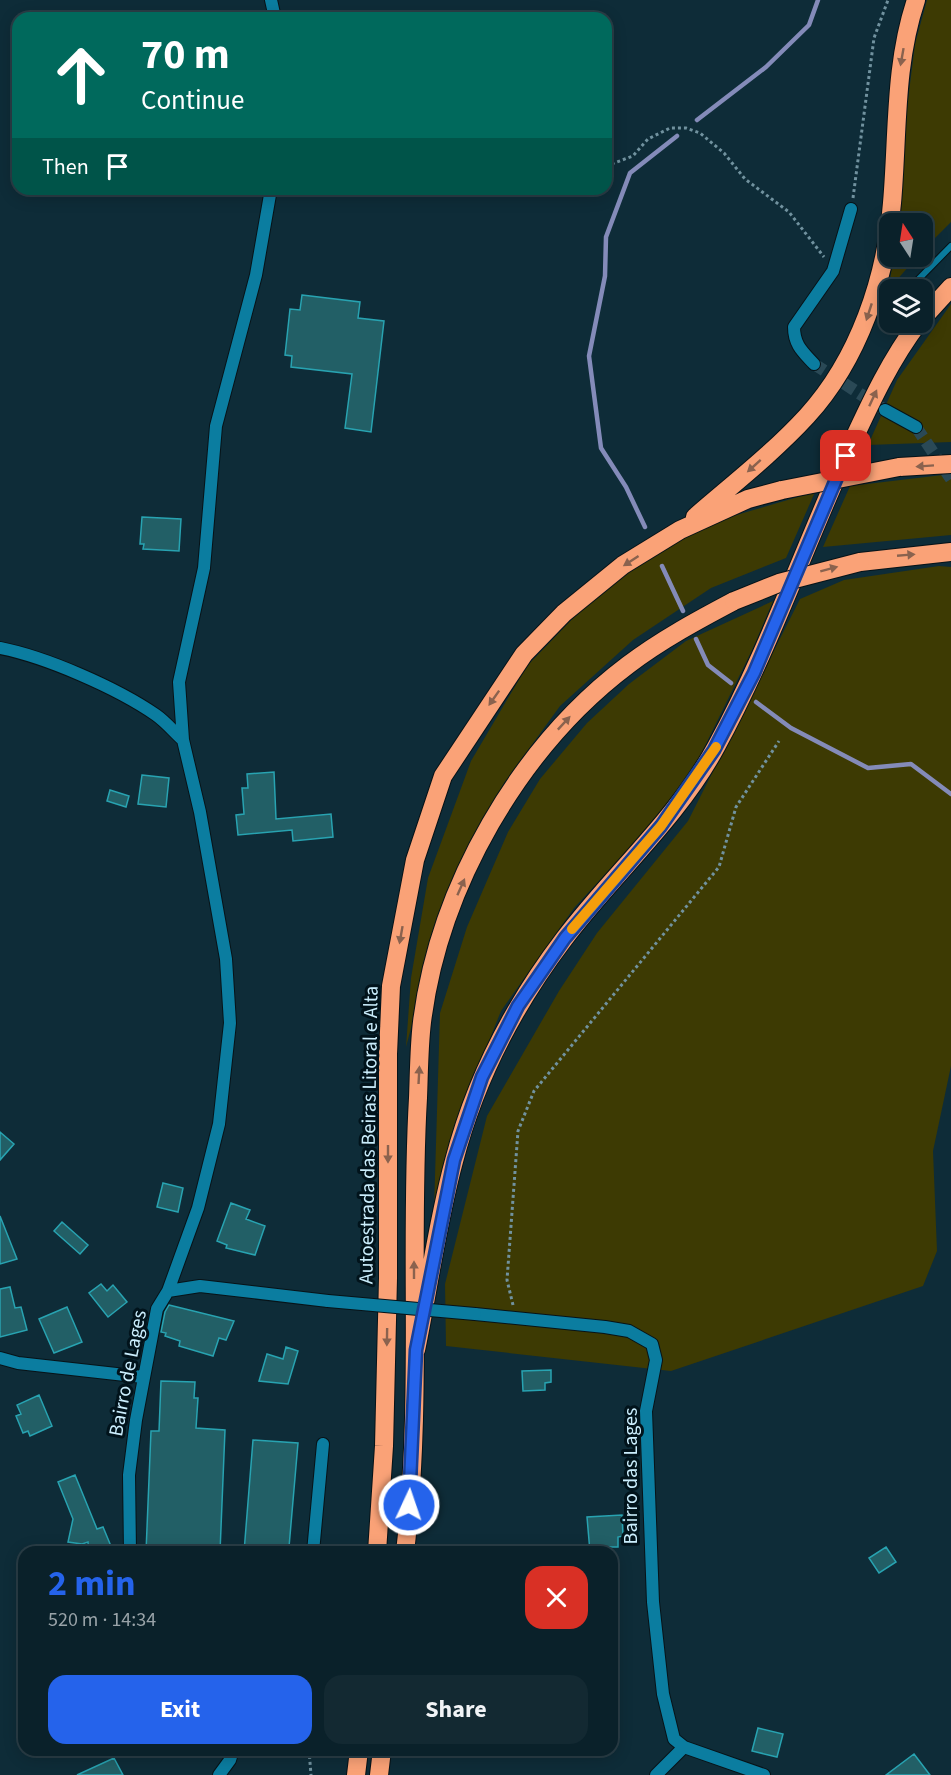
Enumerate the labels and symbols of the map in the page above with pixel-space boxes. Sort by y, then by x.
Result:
one-way arrow [898,47,907,66]
north arrow [879,213,933,267]
one-way arrow [864,303,873,321]
one-way arrow [869,390,878,407]
pin [820,430,871,481]
one-way arrow [747,459,762,472]
one-way arrow [916,461,935,471]
one-way arrow [896,551,915,560]
one-way arrow [623,555,639,567]
one-way arrow [820,563,839,573]
one-way arrow [489,690,500,706]
one-way arrow [557,716,571,730]
one-way arrow [457,878,466,895]
one-way arrow [396,926,405,945]
street label: Autoestrada das Beiras Litoral e Alta [352,986,386,1284]
one-way arrow [414,1066,423,1085]
one-way arrow [383,1145,393,1164]
one-way arrow [409,1261,419,1280]
street label: Bairro de Lages [102,1308,154,1439]
one-way arrow [382,1327,391,1346]
street label: Bairro das Lages [617,1408,645,1544]
position arrow [377,1473,441,1537]

